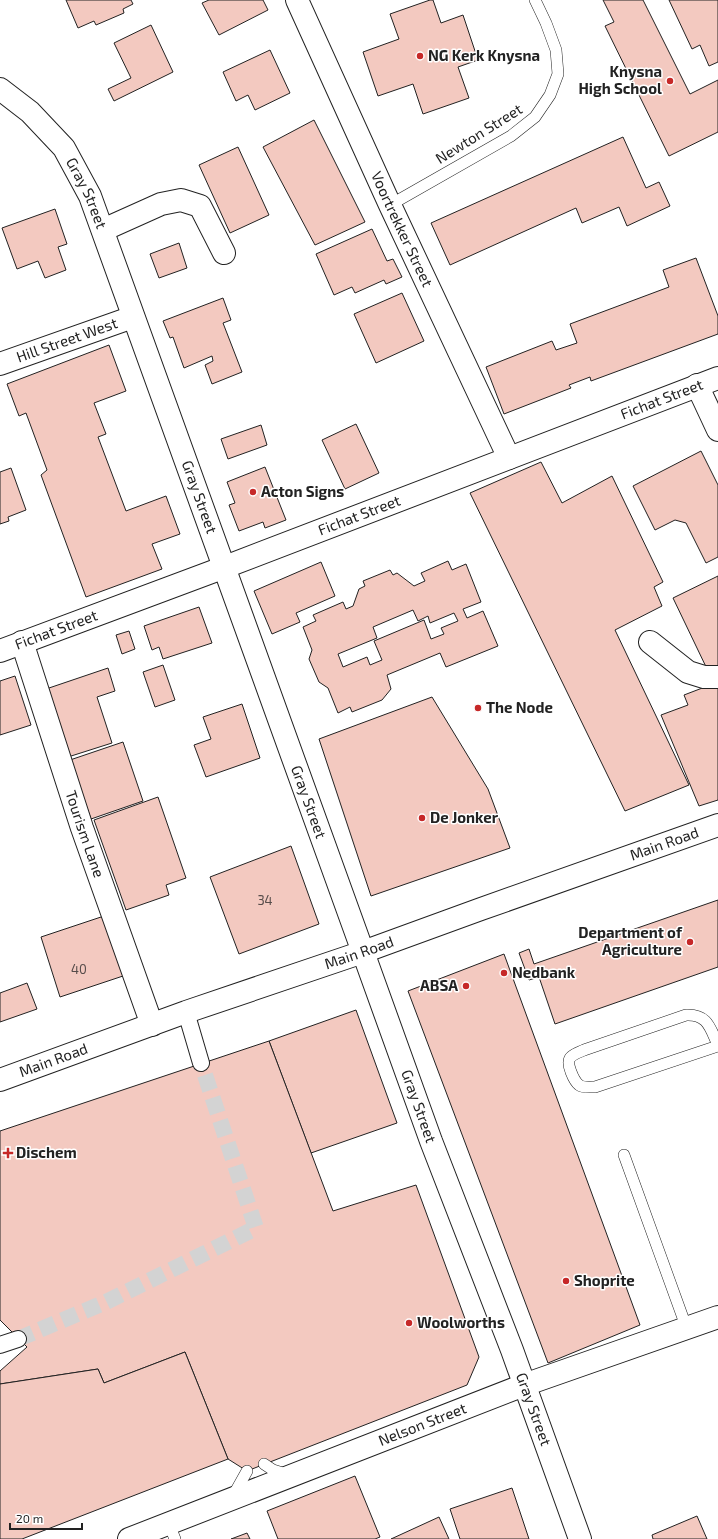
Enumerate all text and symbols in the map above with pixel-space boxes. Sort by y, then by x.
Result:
place label: NG Kerk Knysna [428,46,540,65]
marker: NG Kerk Knysna [415,51,425,61]
place label: Knysna High School [578,62,662,97]
marker: Knysna High School [665,76,675,86]
street label: Newton Street [432,99,525,167]
street label: Gray Street [63,154,111,231]
street label: Voortrekker Street [368,168,437,290]
street label: Hill Street West [14,313,120,366]
street label: Fichat Street [618,375,706,423]
street label: Gray Street [179,458,222,536]
place label: Acton Signs [261,482,344,500]
marker: Acton Signs [248,487,258,497]
street label: Fichat Street [315,491,403,539]
street label: Fichat Street [12,605,100,653]
place label: The Node [486,698,553,716]
marker: The Node [473,703,483,713]
street label: Gray Street [288,763,331,841]
street label: Tourism Lane [62,788,109,880]
place label: De Jonker [430,808,499,826]
marker: De Jonker [417,813,427,823]
street label: Main Road [627,823,701,864]
house number: 34 [257,892,273,908]
place label: Department of Agriculture [578,923,683,958]
street label: Main Road [322,932,396,972]
marker: Department of Agriculture [685,937,695,947]
house number: 40 [71,961,87,977]
place label: Nedbank [512,963,576,981]
marker: Nedbank [499,968,509,978]
place label: ABSA [420,976,458,994]
marker: ABSA [461,981,471,991]
street label: Main Road [16,1039,90,1080]
street label: Gray Street [398,1067,441,1145]
place label: Dischem [16,1143,77,1161]
marker: Dischem [3,1148,13,1158]
place label: Shoprite [574,1271,635,1289]
marker: Shoprite [561,1276,571,1286]
place label: Woolworths [417,1313,505,1331]
marker: Woolworths [404,1318,414,1328]
street label: Gray Street [513,1370,556,1448]
street label: Nelson Street [375,1398,469,1449]
scale bar [10,1505,82,1531]
text: 20 m [16,1511,43,1525]

